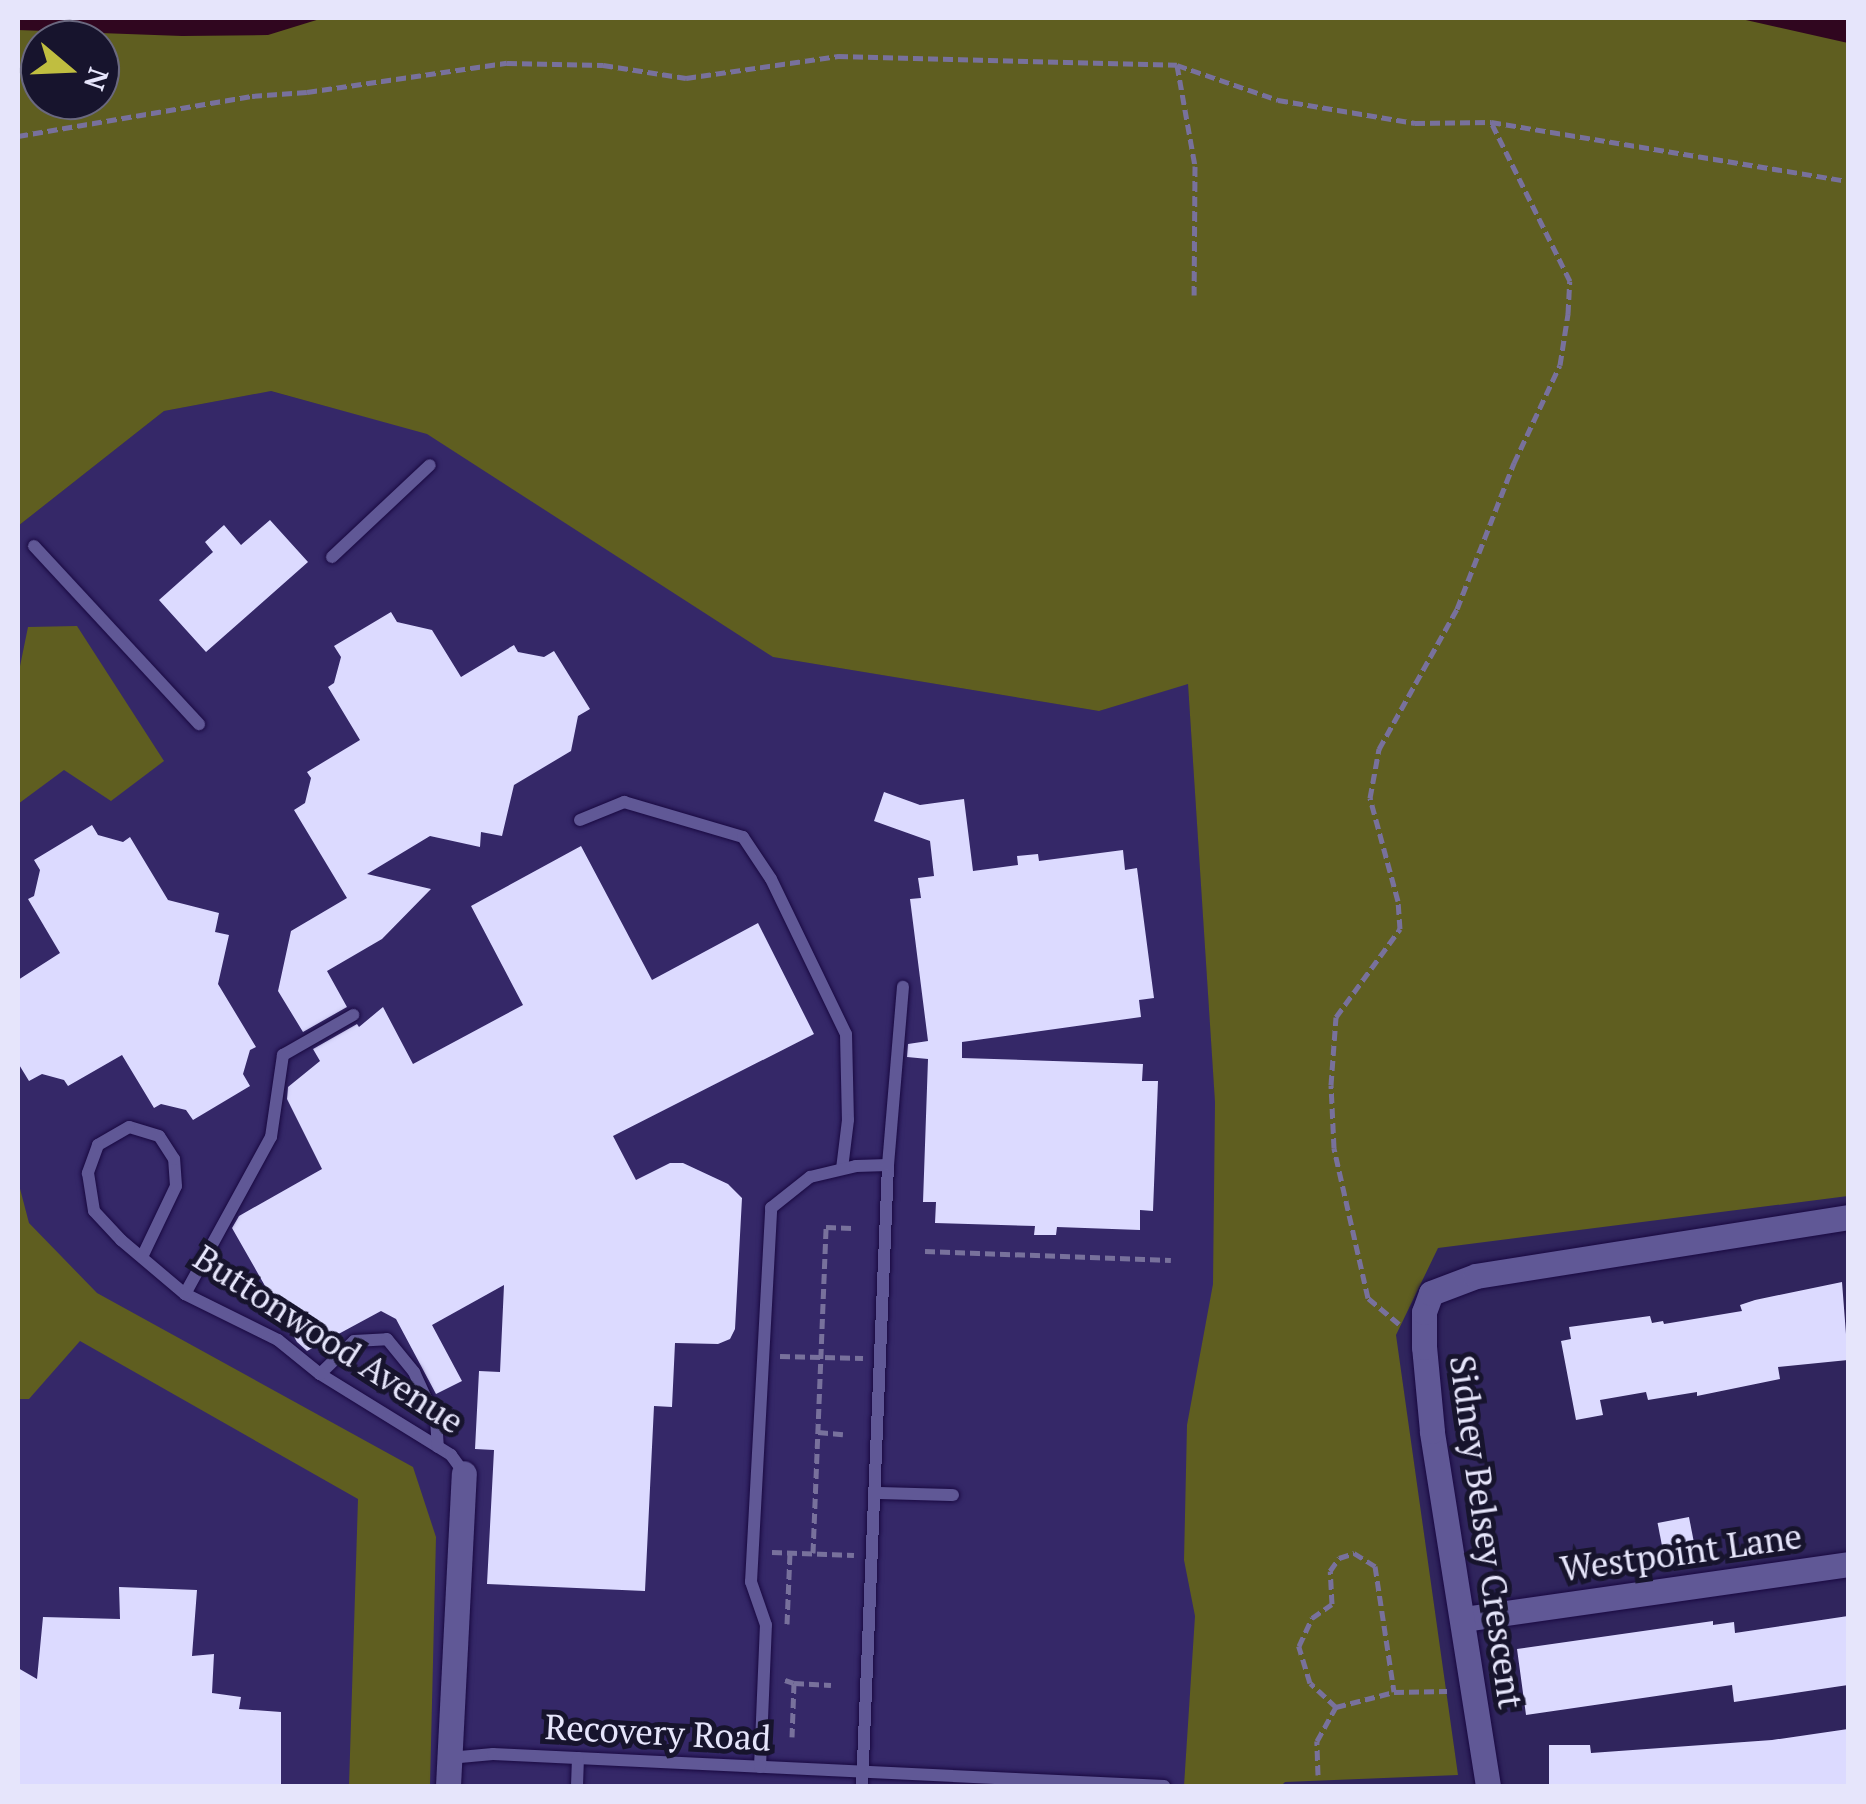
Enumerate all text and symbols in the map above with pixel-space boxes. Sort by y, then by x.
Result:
north arrow [20,20,120,120]
text: N [76,63,118,95]
street label: Buttonwood Avenue [186,1236,472,1442]
street label: Sidney Belsey Crescent [1441,1353,1533,1711]
street label: Westpoint Lane [1558,1514,1804,1590]
street label: Recovery Road [544,1705,772,1759]

